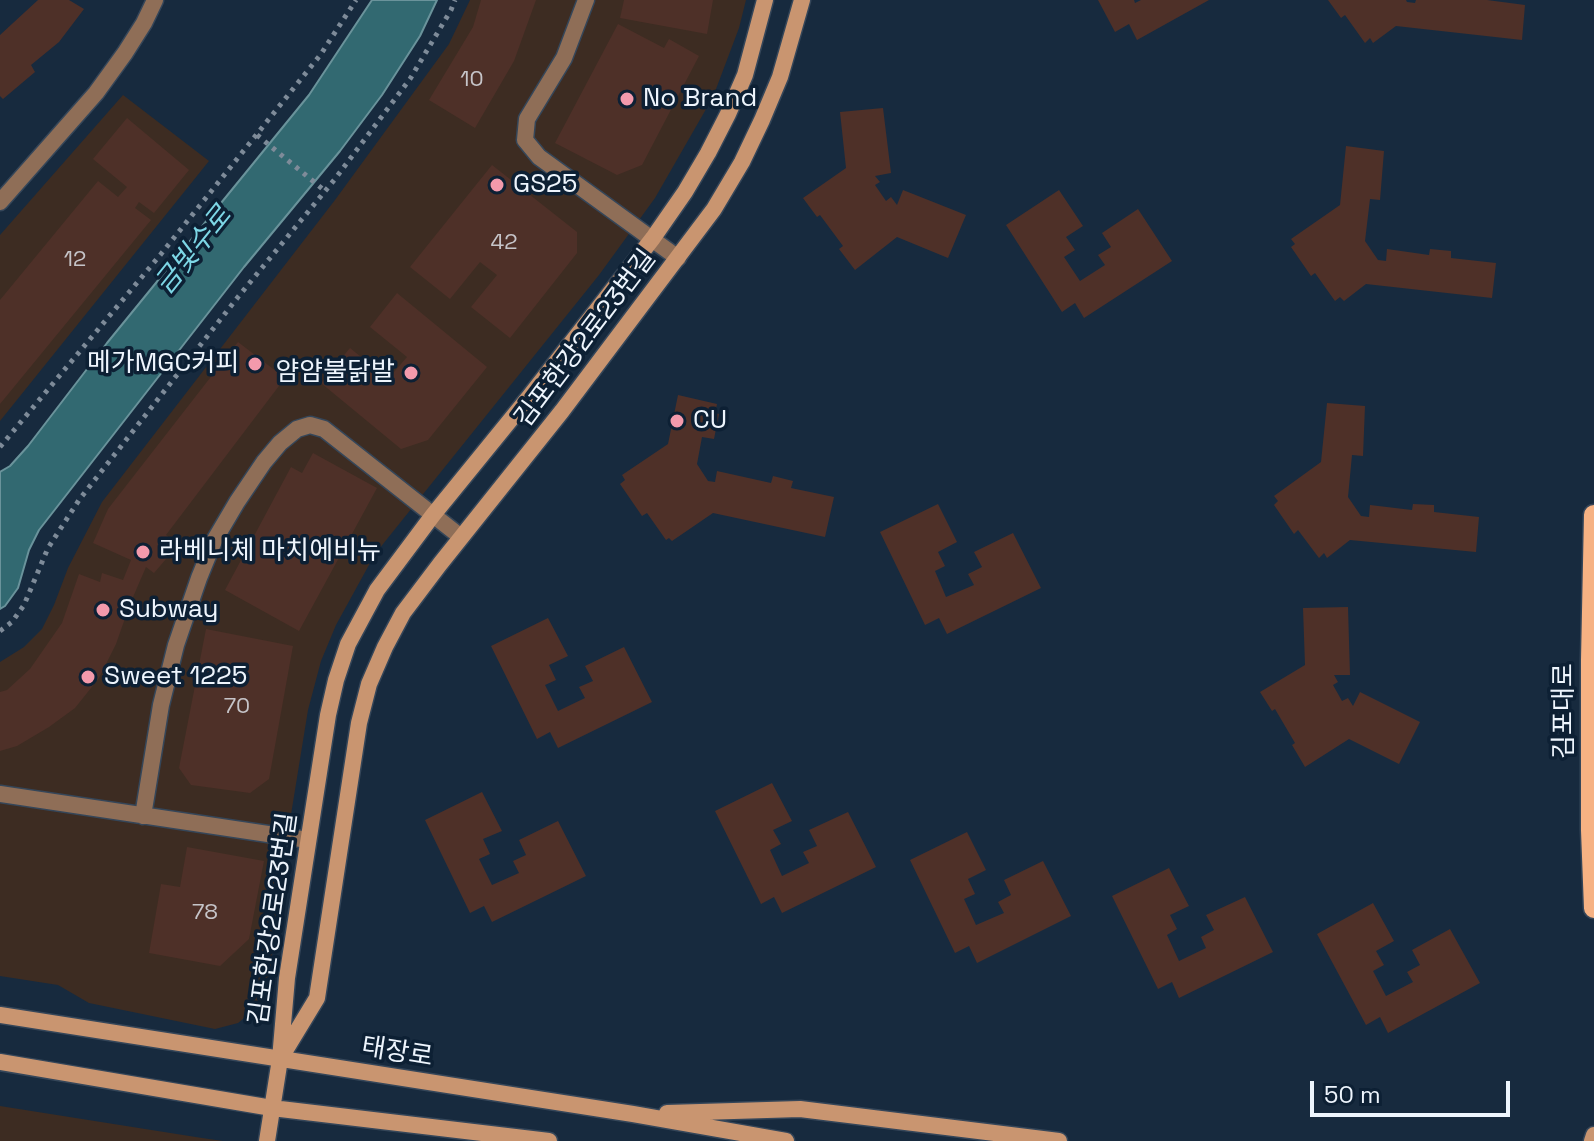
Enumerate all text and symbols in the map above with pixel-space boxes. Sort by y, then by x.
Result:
house number: 10 [460,67,484,93]
place label: No Brand [643,83,757,115]
marker: No Brand [618,90,636,108]
place label: GS25 [513,169,577,201]
marker: GS25 [488,176,506,194]
water label: 금빛수로 [149,200,239,302]
house number: 42 [490,230,518,256]
street label: 김포한강2로23번길 [509,244,663,434]
house number: 12 [64,247,86,273]
place label: 메가MGC커피 [87,348,239,380]
marker: 메가MGC커피 [246,355,264,373]
place label: 얌얌불닭발 [275,357,395,389]
marker: 얌얌불닭발 [402,364,420,382]
place label: CU [693,405,727,437]
marker: CU [668,412,686,430]
place label: 라베니체 마치에비뉴 [159,536,381,568]
marker: 라베니체 마치에비뉴 [134,543,152,561]
place label: Subway [119,594,218,626]
marker: Subway [94,601,112,619]
place label: Sweet 1225 [104,661,247,693]
street label: 김포대로 [1549,663,1581,759]
marker: Sweet 1225 [79,668,97,686]
house number: 70 [224,694,250,720]
street label: 김포한강2로23번길 [244,811,304,1027]
house number: 78 [192,900,218,926]
street label: 태장로 [359,1032,435,1074]
scale bar [1314,1065,1514,1115]
text: 50 m [1324,1079,1381,1110]

